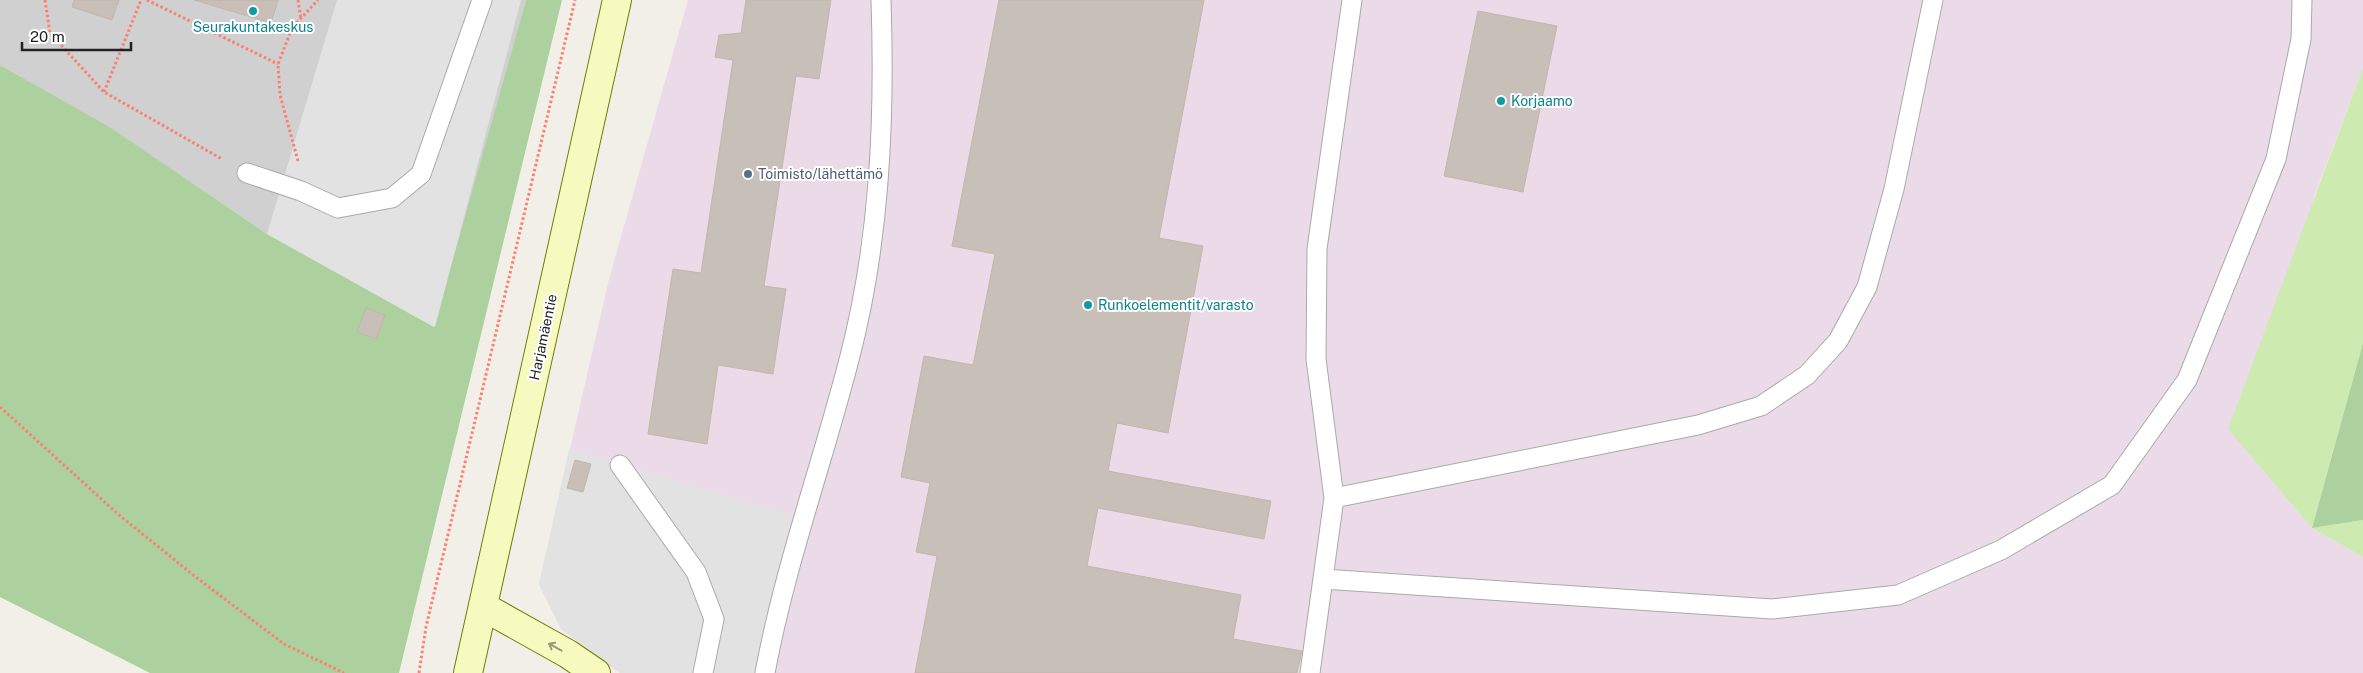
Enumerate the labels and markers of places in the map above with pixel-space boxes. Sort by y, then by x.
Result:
marker: Seurakuntakeskus [247,5,259,17]
place label: Seurakuntakeskus [193,19,313,35]
place label: Korjaamo [1511,93,1573,109]
marker: Korjaamo [1495,95,1507,107]
place label: Toimisto/lähettämö [758,166,883,182]
marker: Toimisto/lähettämö [742,168,754,180]
place label: Runkoelementit/varasto [1098,297,1254,313]
marker: Runkoelementit/varasto [1082,299,1094,311]

